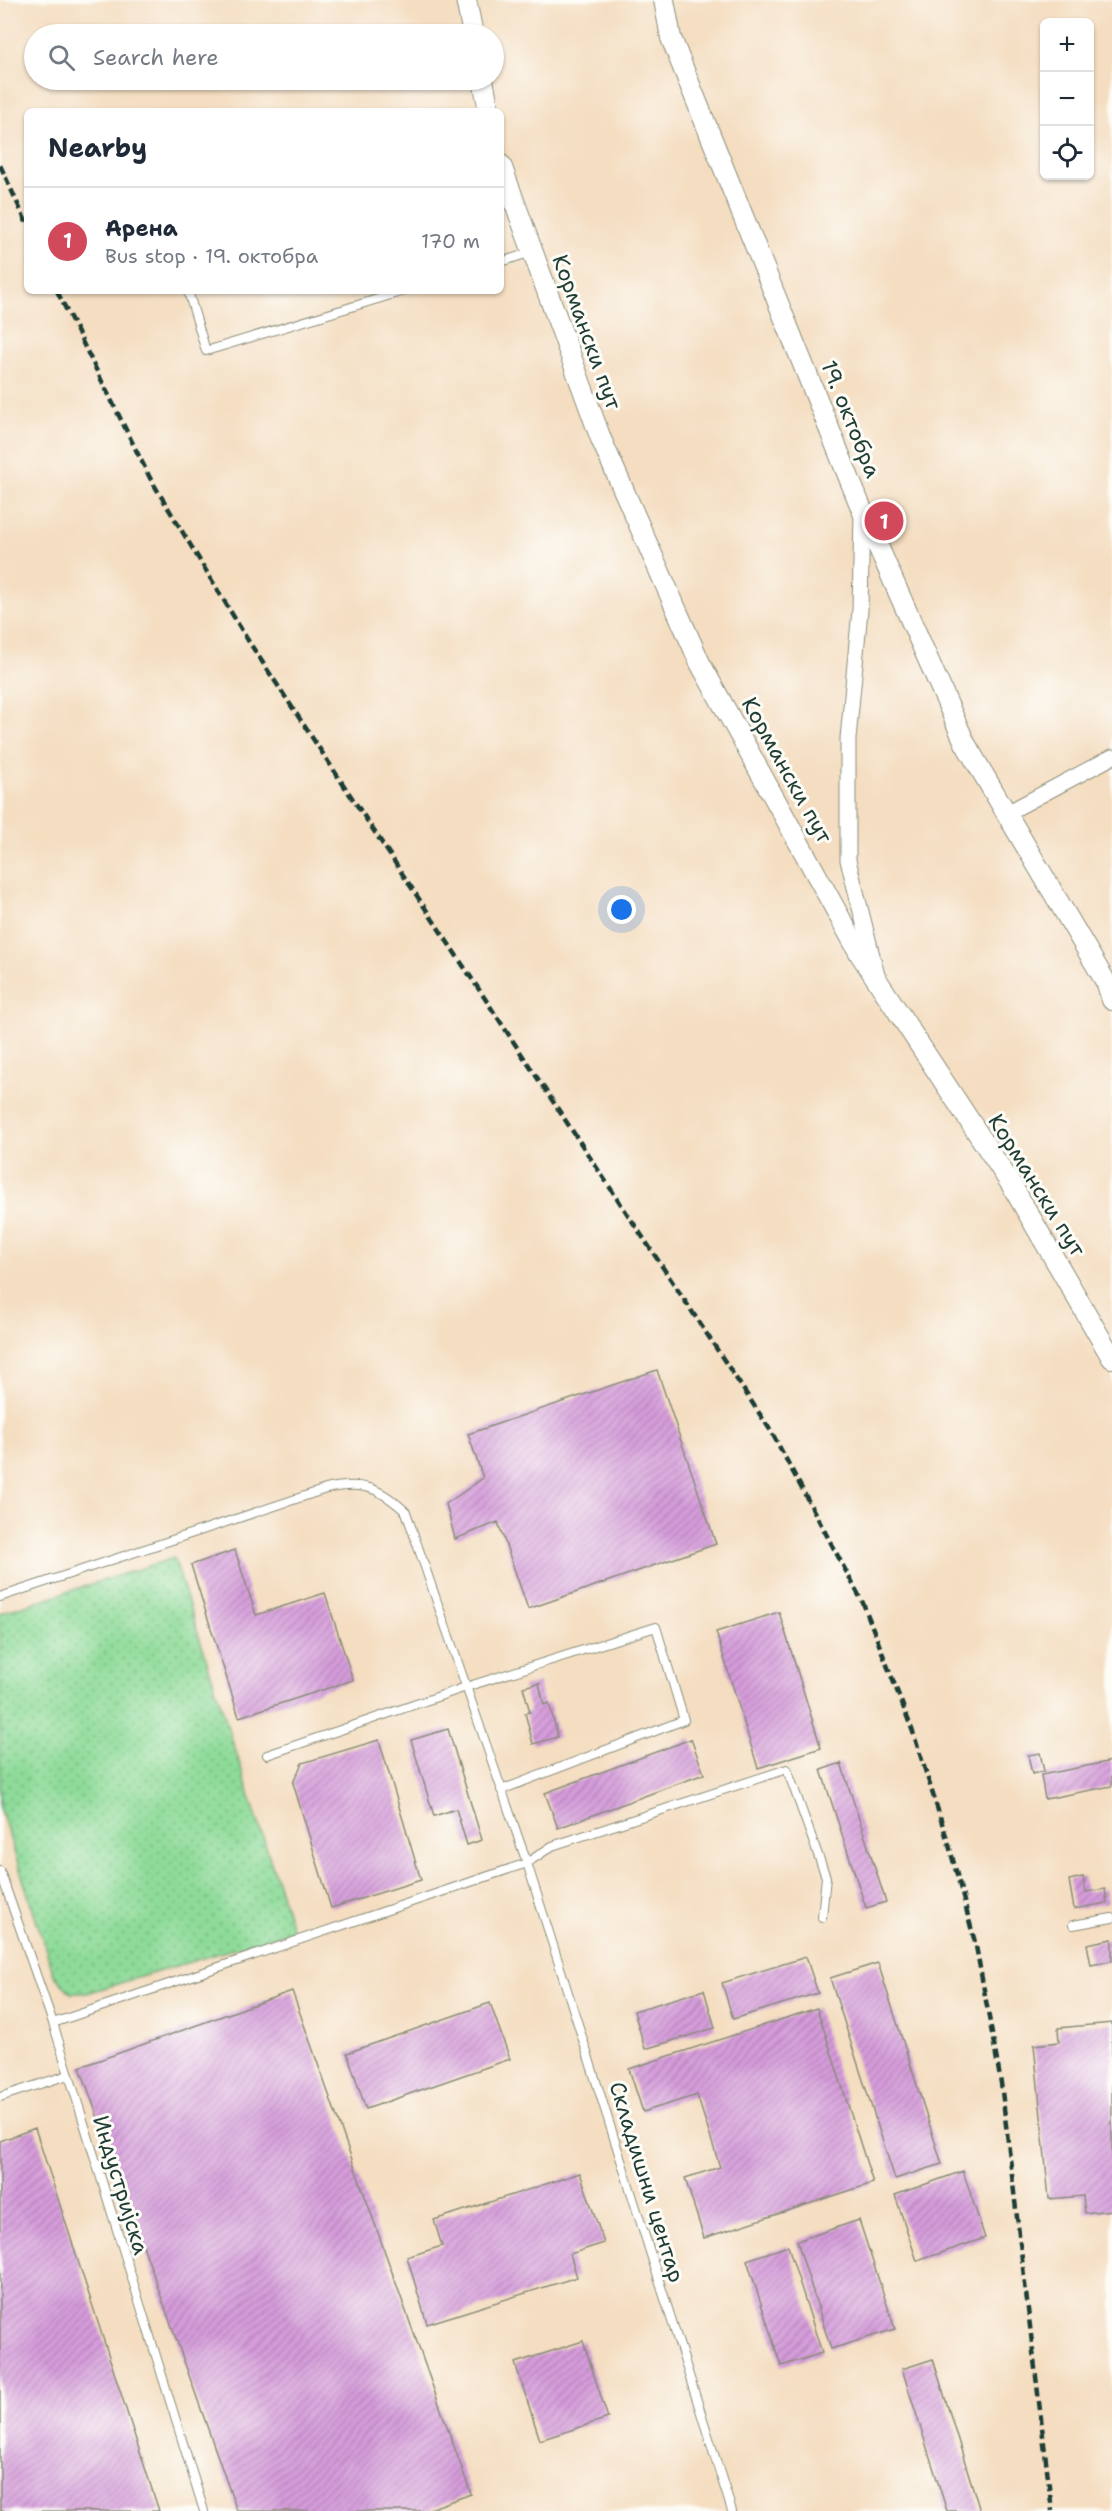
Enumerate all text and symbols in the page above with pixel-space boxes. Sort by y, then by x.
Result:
map controls [1040,18,1094,180]
button: + [1040,18,1094,72]
search box [24,24,504,90]
icon: search [45,41,78,74]
text: Search here [93,43,219,72]
button: − [1040,72,1094,126]
button: locate [1040,126,1094,180]
text: Nearby [48,130,147,165]
text: Арена [105,214,178,243]
text: 1 [63,228,72,254]
text: 170 m [421,228,480,254]
text: Bus stop · 19. октобра [105,243,318,269]
street label: Кормански пут [546,251,629,414]
street label: 19. октобра [814,356,888,482]
pin: 1 [864,498,904,544]
street label: Кормански пут [735,692,840,849]
your location [607,895,636,924]
street label: Кормански пут [982,1108,1093,1262]
street label: Складишни центар [603,2078,691,2286]
street label: Индустријска [86,2112,156,2258]

